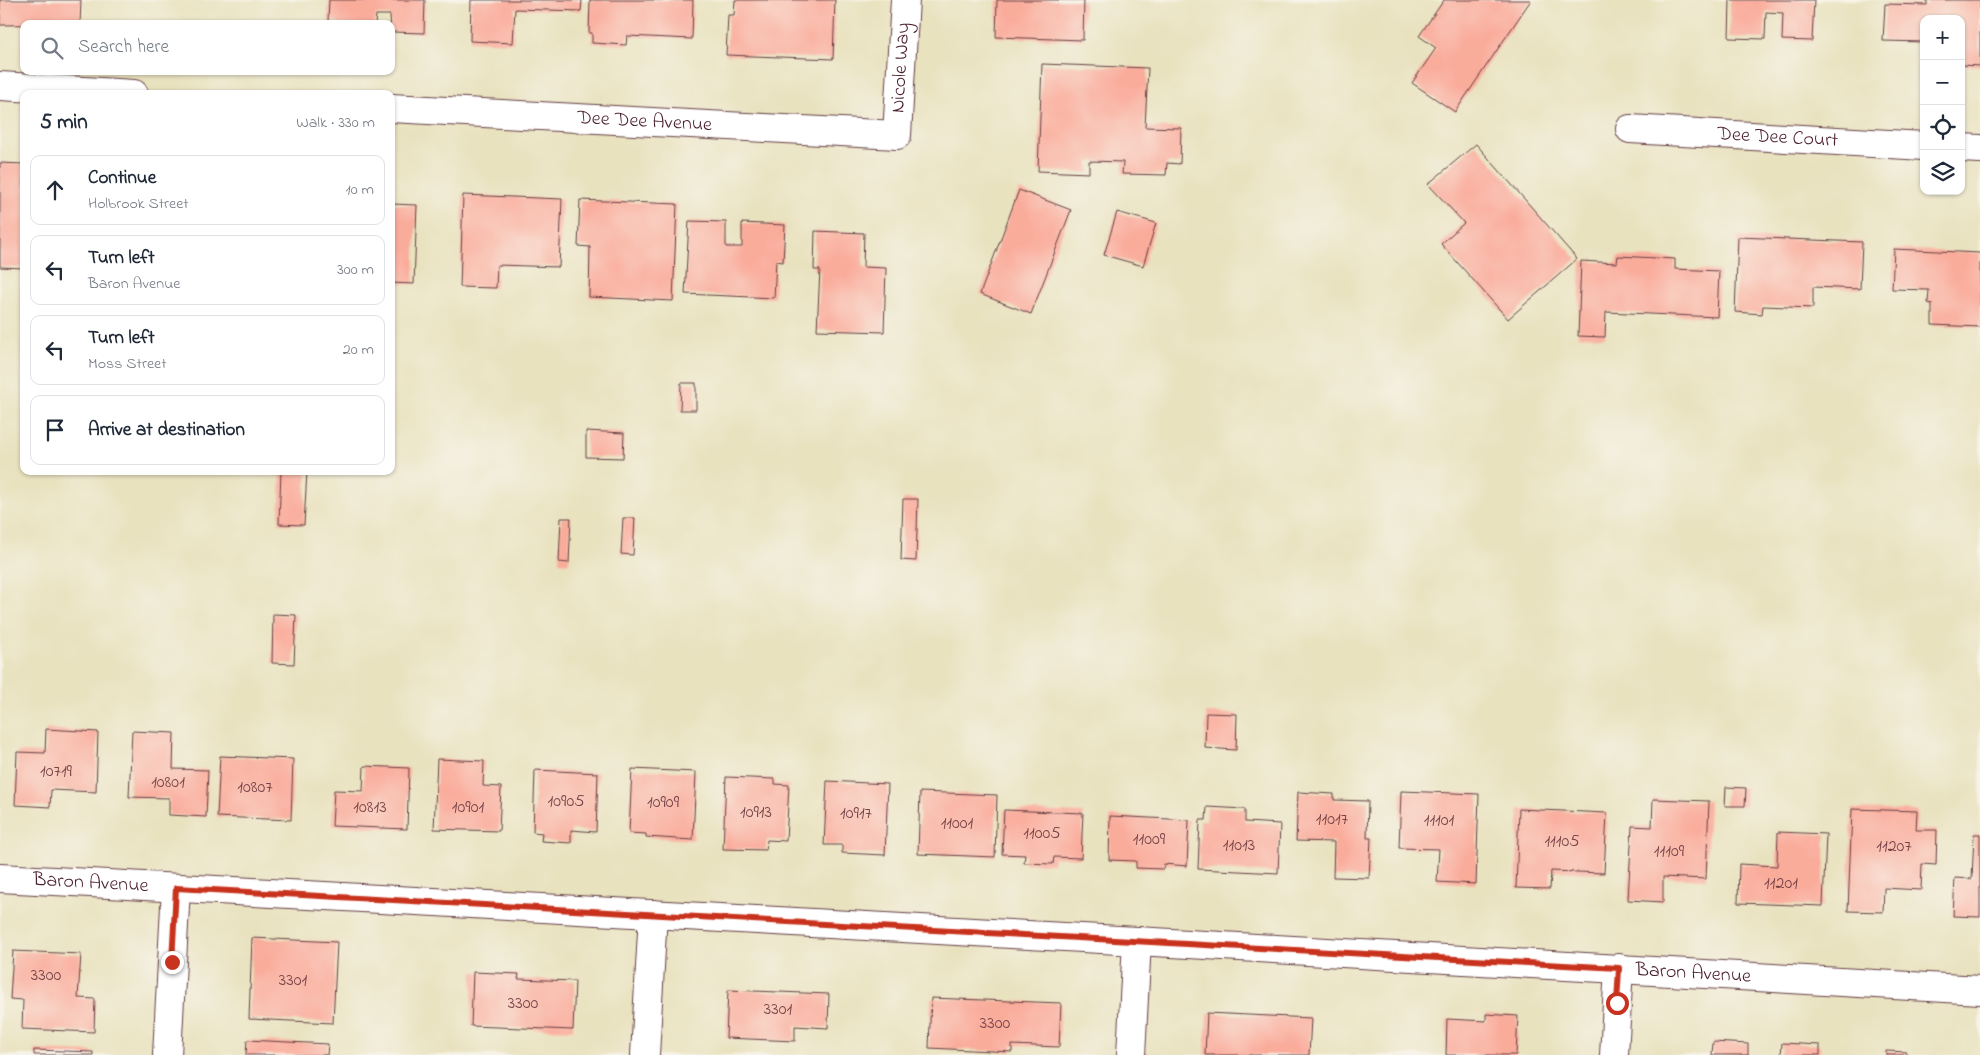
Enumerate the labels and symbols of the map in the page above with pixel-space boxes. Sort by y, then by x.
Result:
street label: Nicole Way [884,22,918,114]
street label: Dee Dee Avenue [575,103,713,140]
street label: Dee Dee Court [1716,120,1839,156]
house number: 10719 [40,759,73,785]
house number: 10801 [151,770,185,796]
house number: 10807 [237,775,273,801]
house number: 10905 [548,789,585,815]
house number: 10909 [647,790,680,816]
house number: 10813 [353,795,387,821]
house number: 10901 [452,795,484,821]
house number: 10913 [740,800,772,826]
house number: 10917 [840,801,873,827]
house number: 11017 [1316,807,1349,833]
house number: 11101 [1424,808,1455,834]
house number: 11001 [941,811,974,837]
house number: 11005 [1023,821,1061,847]
house number: 11009 [1133,827,1166,853]
house number: 11105 [1544,829,1580,855]
house number: 11013 [1223,833,1255,859]
house number: 11207 [1876,834,1912,860]
house number: 11109 [1654,839,1685,865]
street label: Baron Avenue [31,865,149,901]
house number: 11201 [1764,871,1798,897]
route end [161,951,184,974]
street label: Baron Avenue [1634,955,1752,991]
house number: 3300 [31,963,61,989]
house number: 3301 [279,968,307,994]
house number: 3300 [508,991,538,1017]
route start [1606,992,1629,1015]
house number: 3301 [764,997,792,1023]
house number: 3300 [980,1011,1010,1037]

